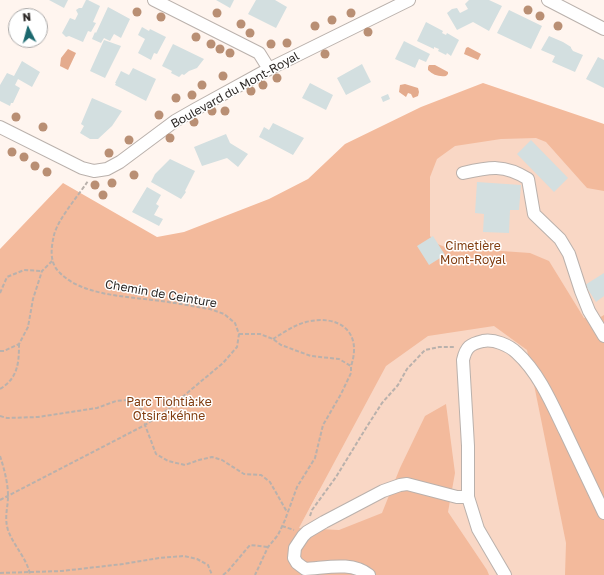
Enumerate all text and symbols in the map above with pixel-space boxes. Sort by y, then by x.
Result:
north arrow [8,8,48,48]
text: N [22,10,32,23]
street label: Boulevard du Mont-Royal [168,49,302,131]
park label: Cimetière Mont-Royal [440,239,506,267]
street label: Chemin de Ceinture [104,277,218,311]
park label: Parc Tiohtià:ke Otsira'kéhne [126,395,212,423]

